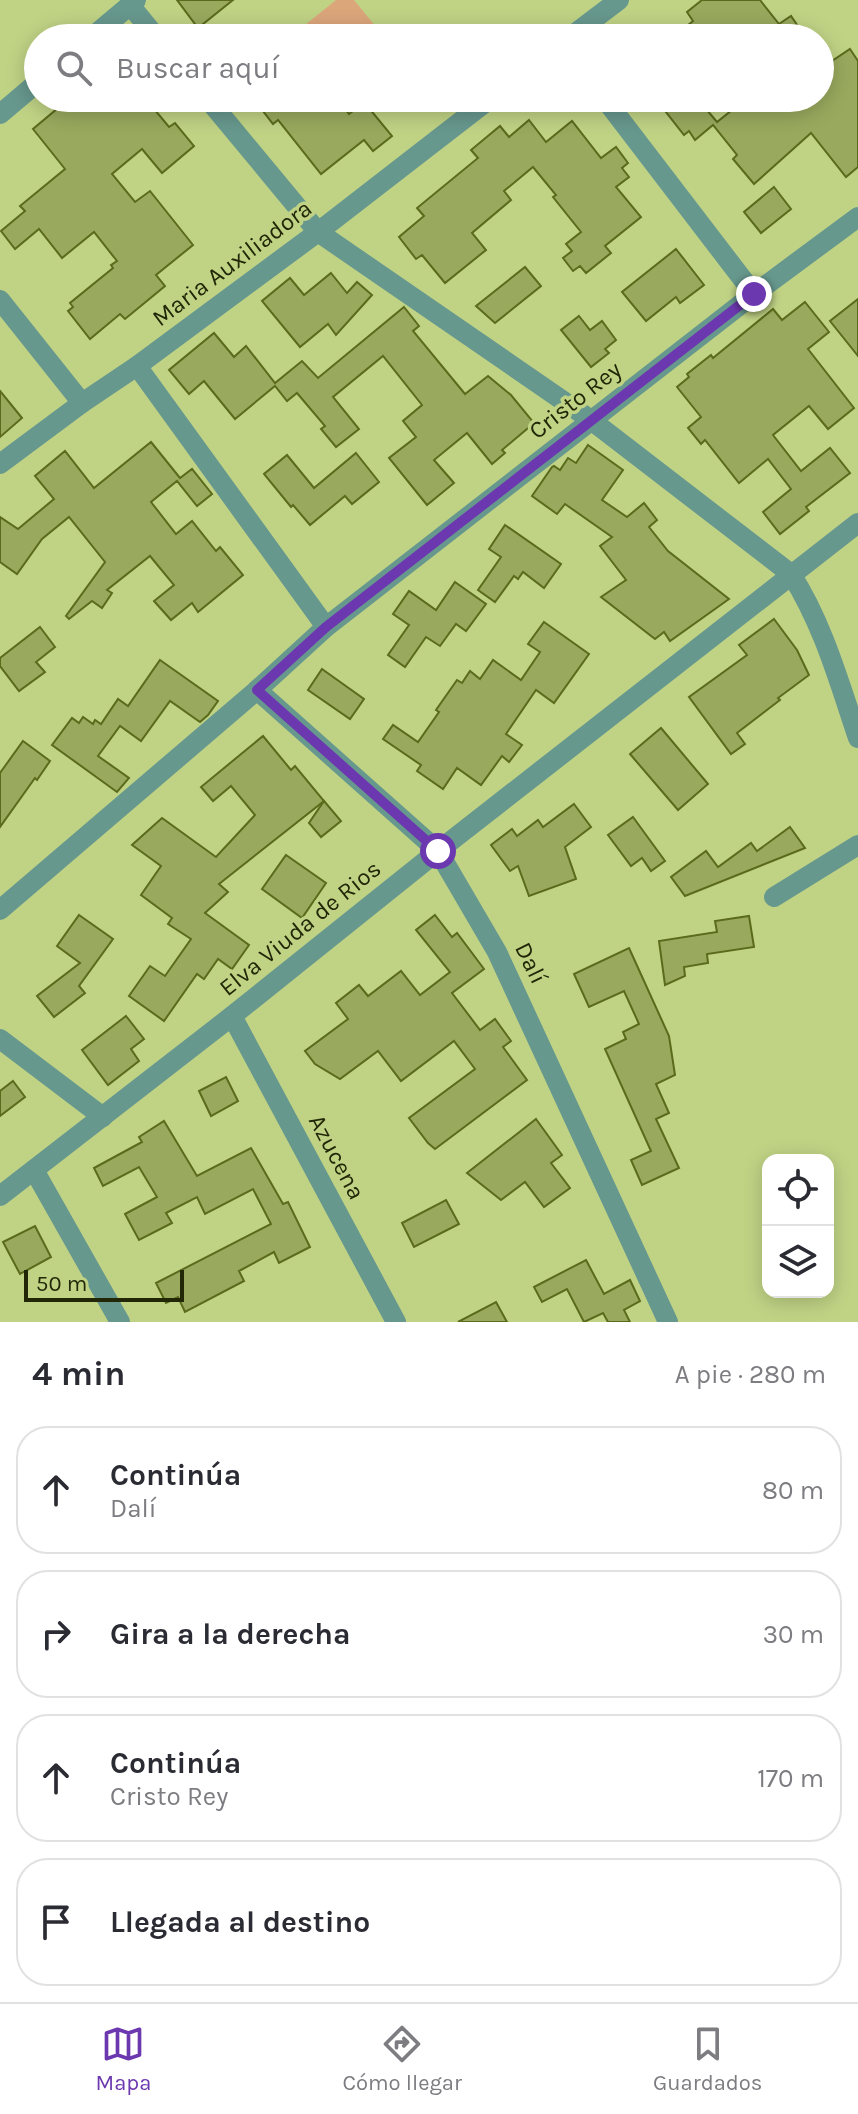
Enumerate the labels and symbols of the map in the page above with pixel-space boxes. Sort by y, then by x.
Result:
street label: Maria Auxiliadora [147,194,317,332]
route end [736,276,772,312]
street label: Cristo Rey [523,355,627,445]
route start [420,833,456,869]
street label: Elva Viuda de Rios [214,854,386,1002]
street label: Dalí [509,938,553,989]
street label: Azucena [303,1110,371,1204]
scale bar [24,1266,184,1302]

